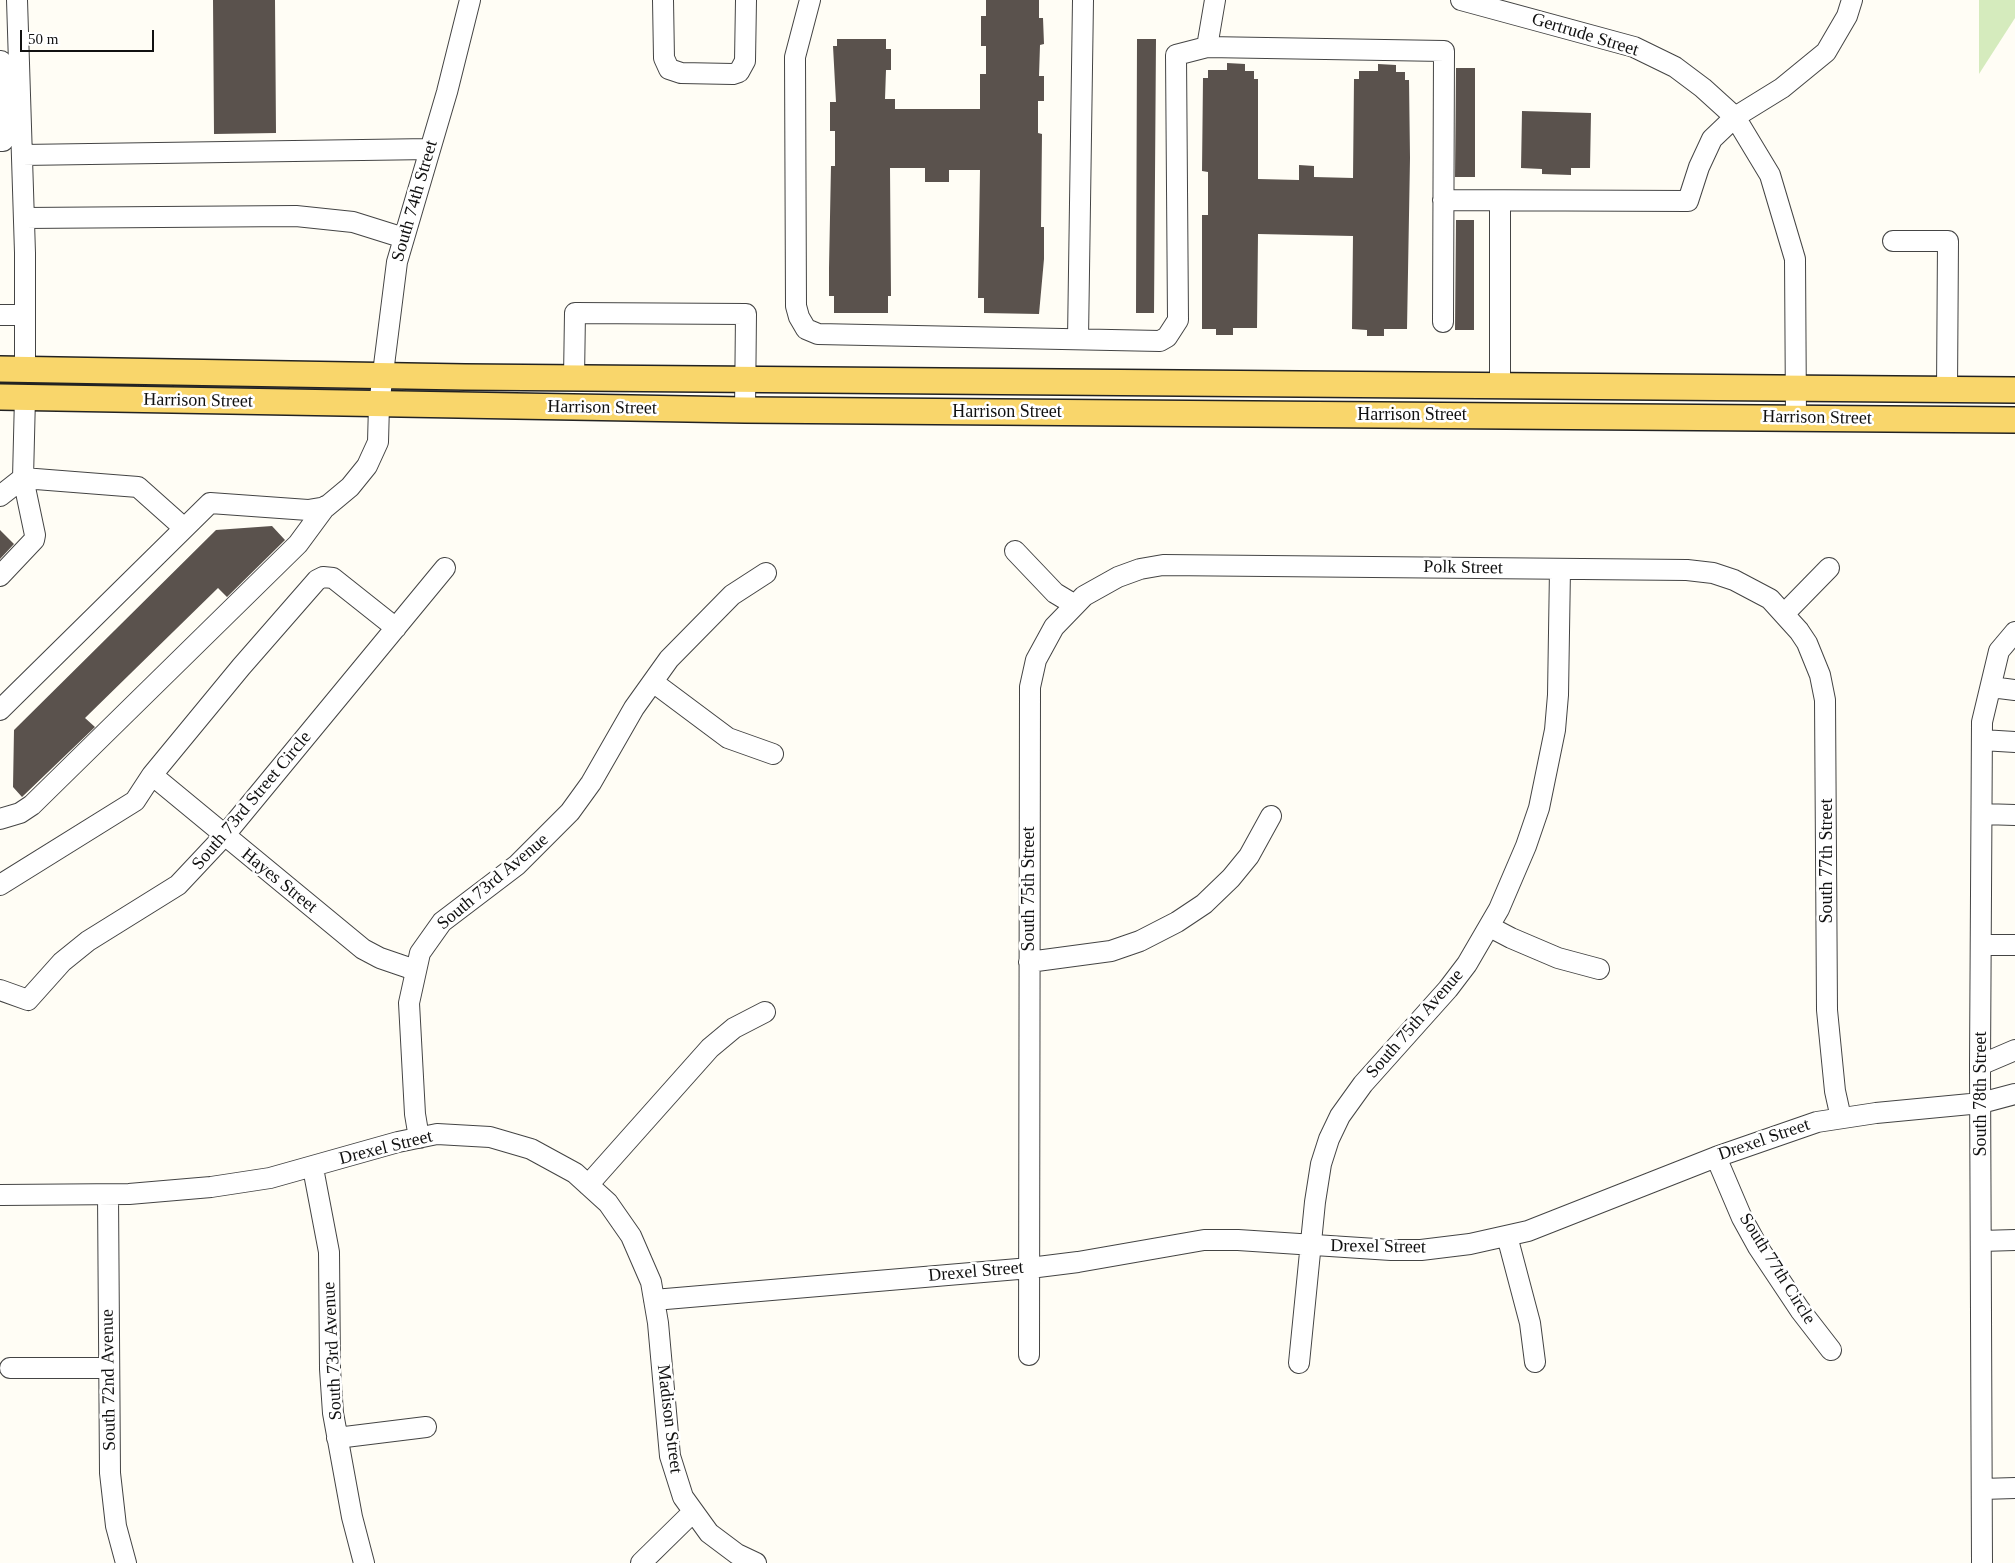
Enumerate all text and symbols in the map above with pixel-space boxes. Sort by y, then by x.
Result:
street label: Gertrude Street [1529,9,1641,61]
scale bar [22,20,156,52]
text: 50 m [28,31,58,47]
street label: South 74th Street [387,138,443,264]
street label: Harrison Street [143,389,253,413]
street label: Harrison Street [547,396,657,420]
street label: Harrison Street [952,401,1062,423]
street label: Harrison Street [1357,404,1467,426]
street label: Harrison Street [1762,406,1872,430]
street label: Polk Street [1423,557,1503,579]
street label: South 73rd Street Circle [188,727,316,875]
street label: South 77th Street [1816,799,1838,923]
street label: South 75th Street [1018,827,1040,951]
street label: South 73rd Avenue [433,829,553,935]
street label: Hayes Street [237,844,321,918]
street label: South 75th Avenue [1362,965,1468,1083]
street label: South 78th Street [1970,1032,1992,1156]
street label: Drexel Street [1715,1114,1813,1166]
street label: Drexel Street [337,1126,435,1170]
street label: South 77th Circle [1734,1209,1820,1329]
street label: Drexel Street [1330,1235,1426,1259]
street label: Drexel Street [928,1257,1024,1287]
street label: South 73rd Avenue [319,1281,347,1421]
street label: South 72nd Avenue [97,1309,121,1451]
street label: Madison Street [652,1363,686,1475]

